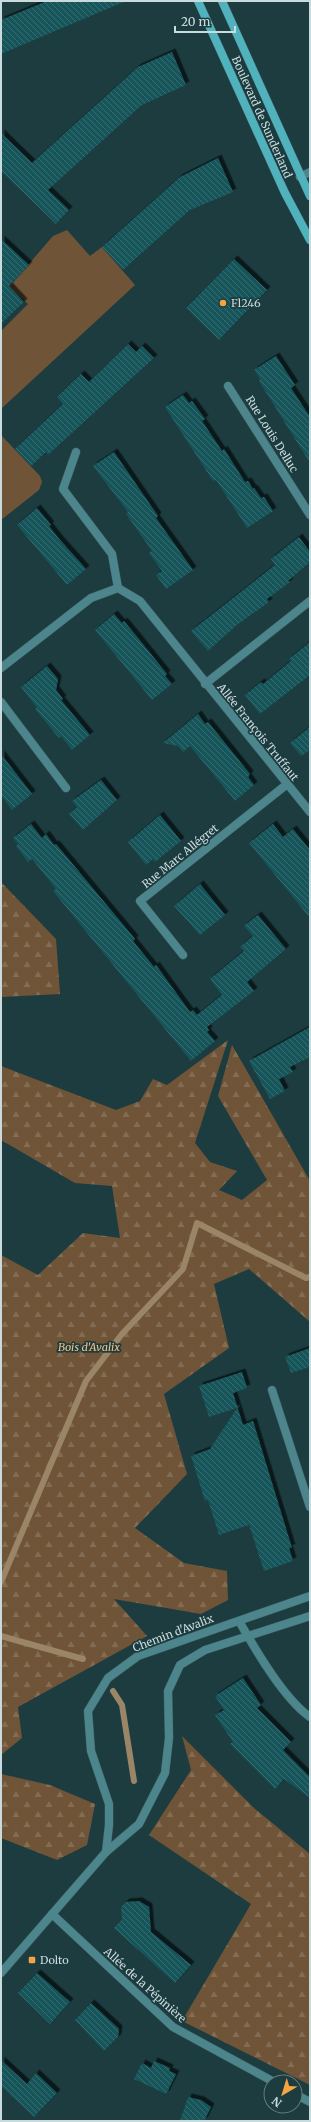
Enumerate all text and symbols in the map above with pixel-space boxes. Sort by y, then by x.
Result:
scale bar [175,8,235,34]
text: 20 m [181,14,210,29]
street label: Boulevard de Sunderland [229,54,295,181]
place label: Fl246 [231,296,261,310]
marker: Fl246 [218,298,228,308]
street label: Rue Louis Delluc [243,393,301,475]
street label: Allée François Truffaut [214,680,302,784]
street label: Rue Marc Allégret [139,820,222,891]
park label: Bois d'Avalix [58,1340,120,1354]
street label: Chemin d'Avalix [131,1611,216,1655]
street label: Allée de la Pépinière [100,1944,189,2026]
place label: Dolto [40,1953,69,1967]
marker: Dolto [27,1955,37,1965]
north arrow [263,2074,303,2114]
text: N [269,2094,285,2110]

